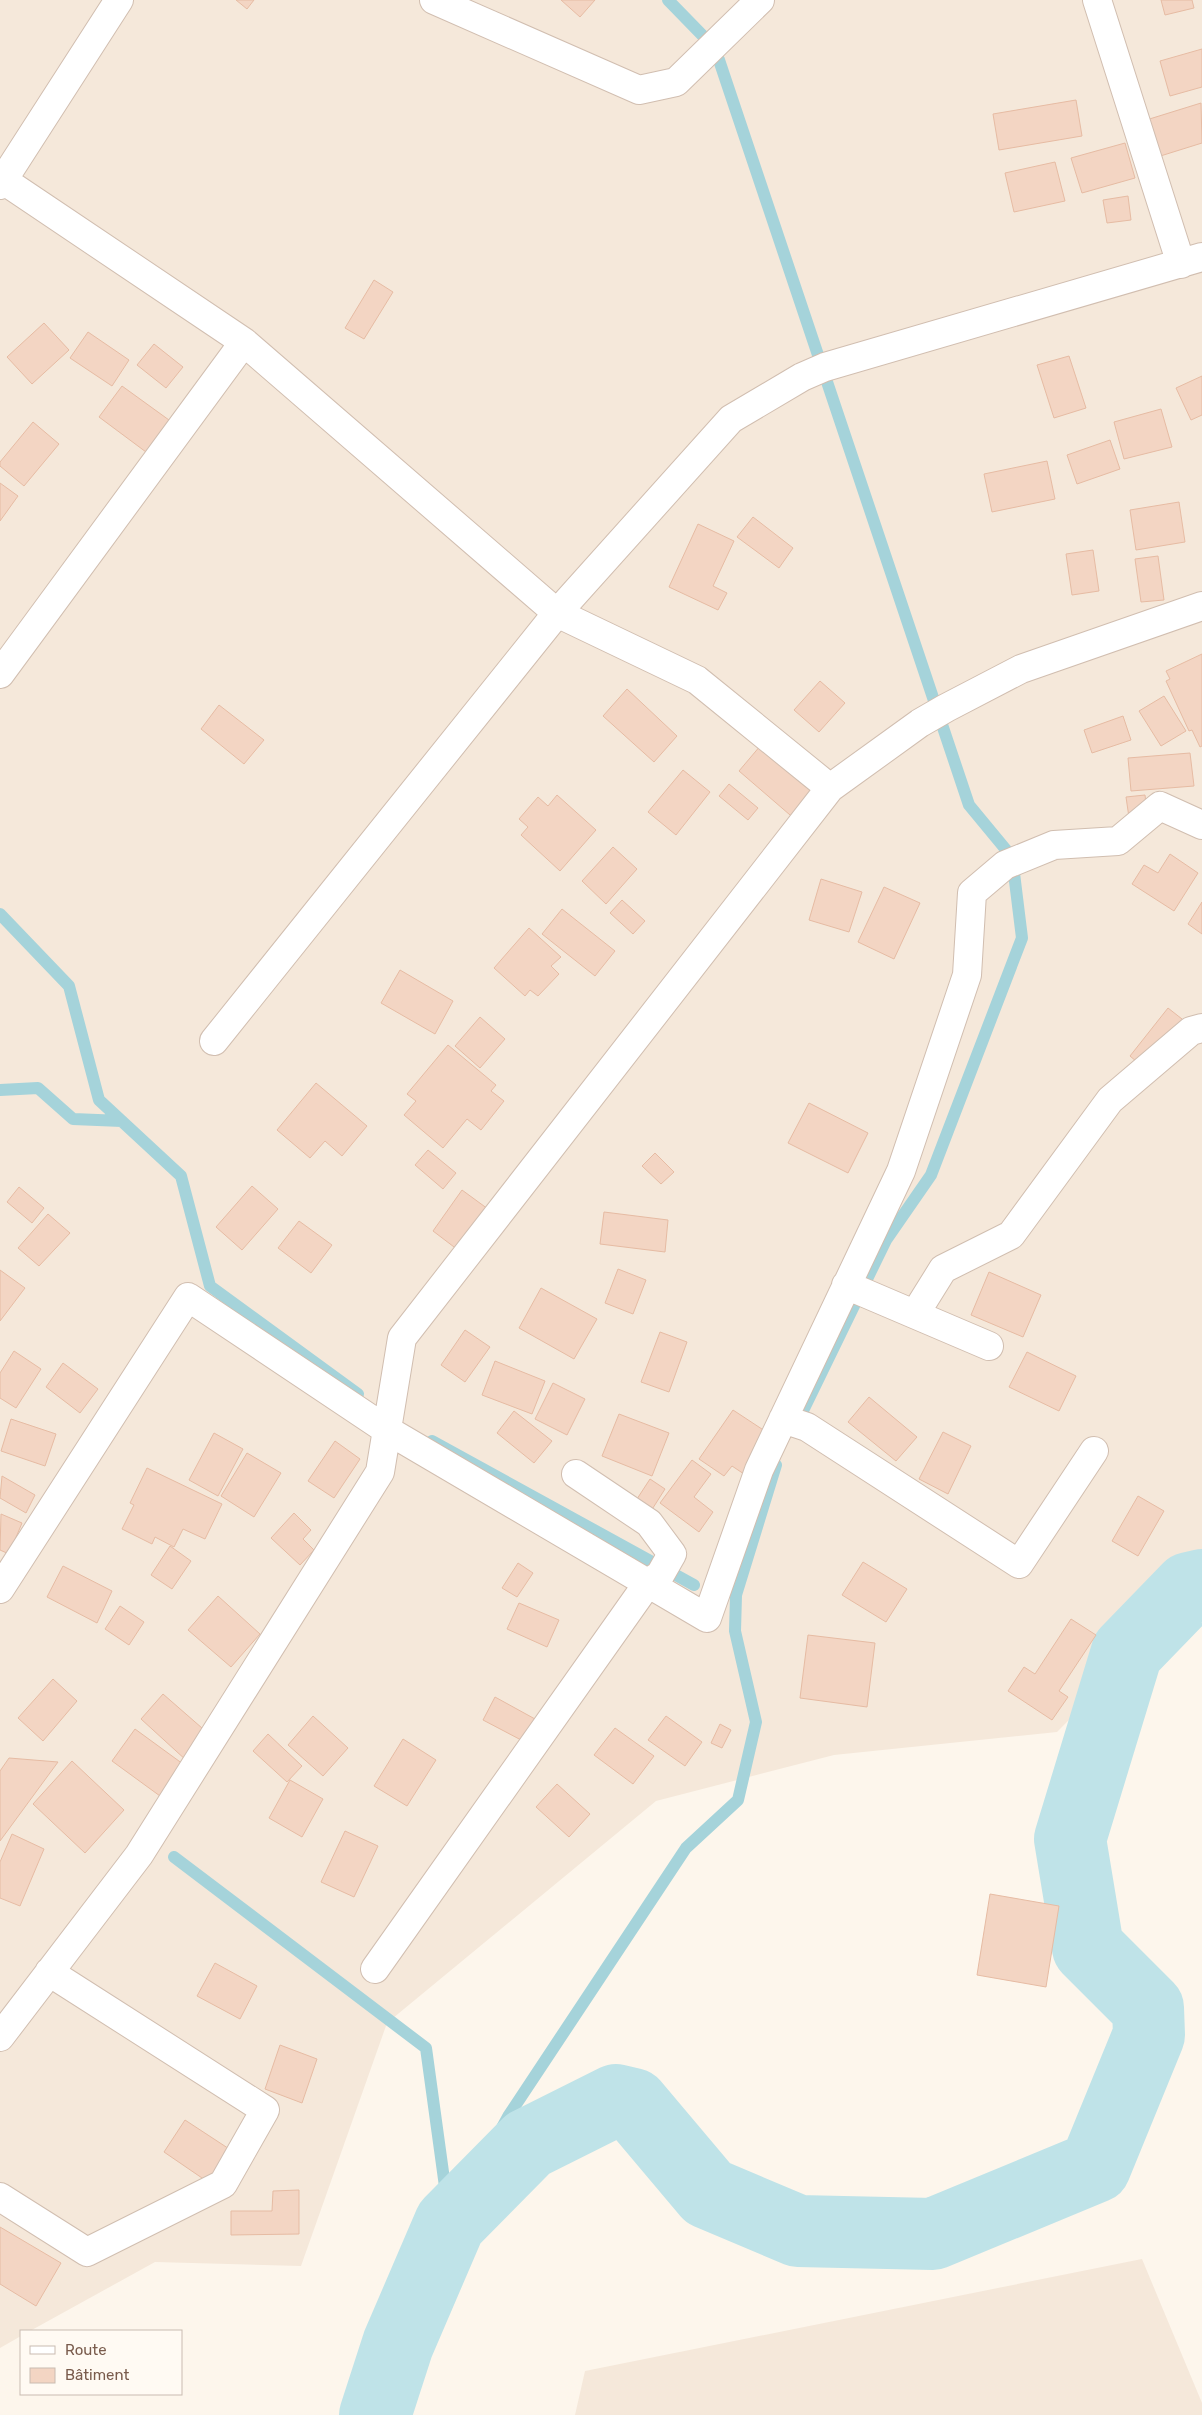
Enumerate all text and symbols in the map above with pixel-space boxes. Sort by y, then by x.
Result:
legend [20,2330,182,2395]
text: Route [65,2341,107,2359]
text: Bâtiment [65,2366,129,2384]

